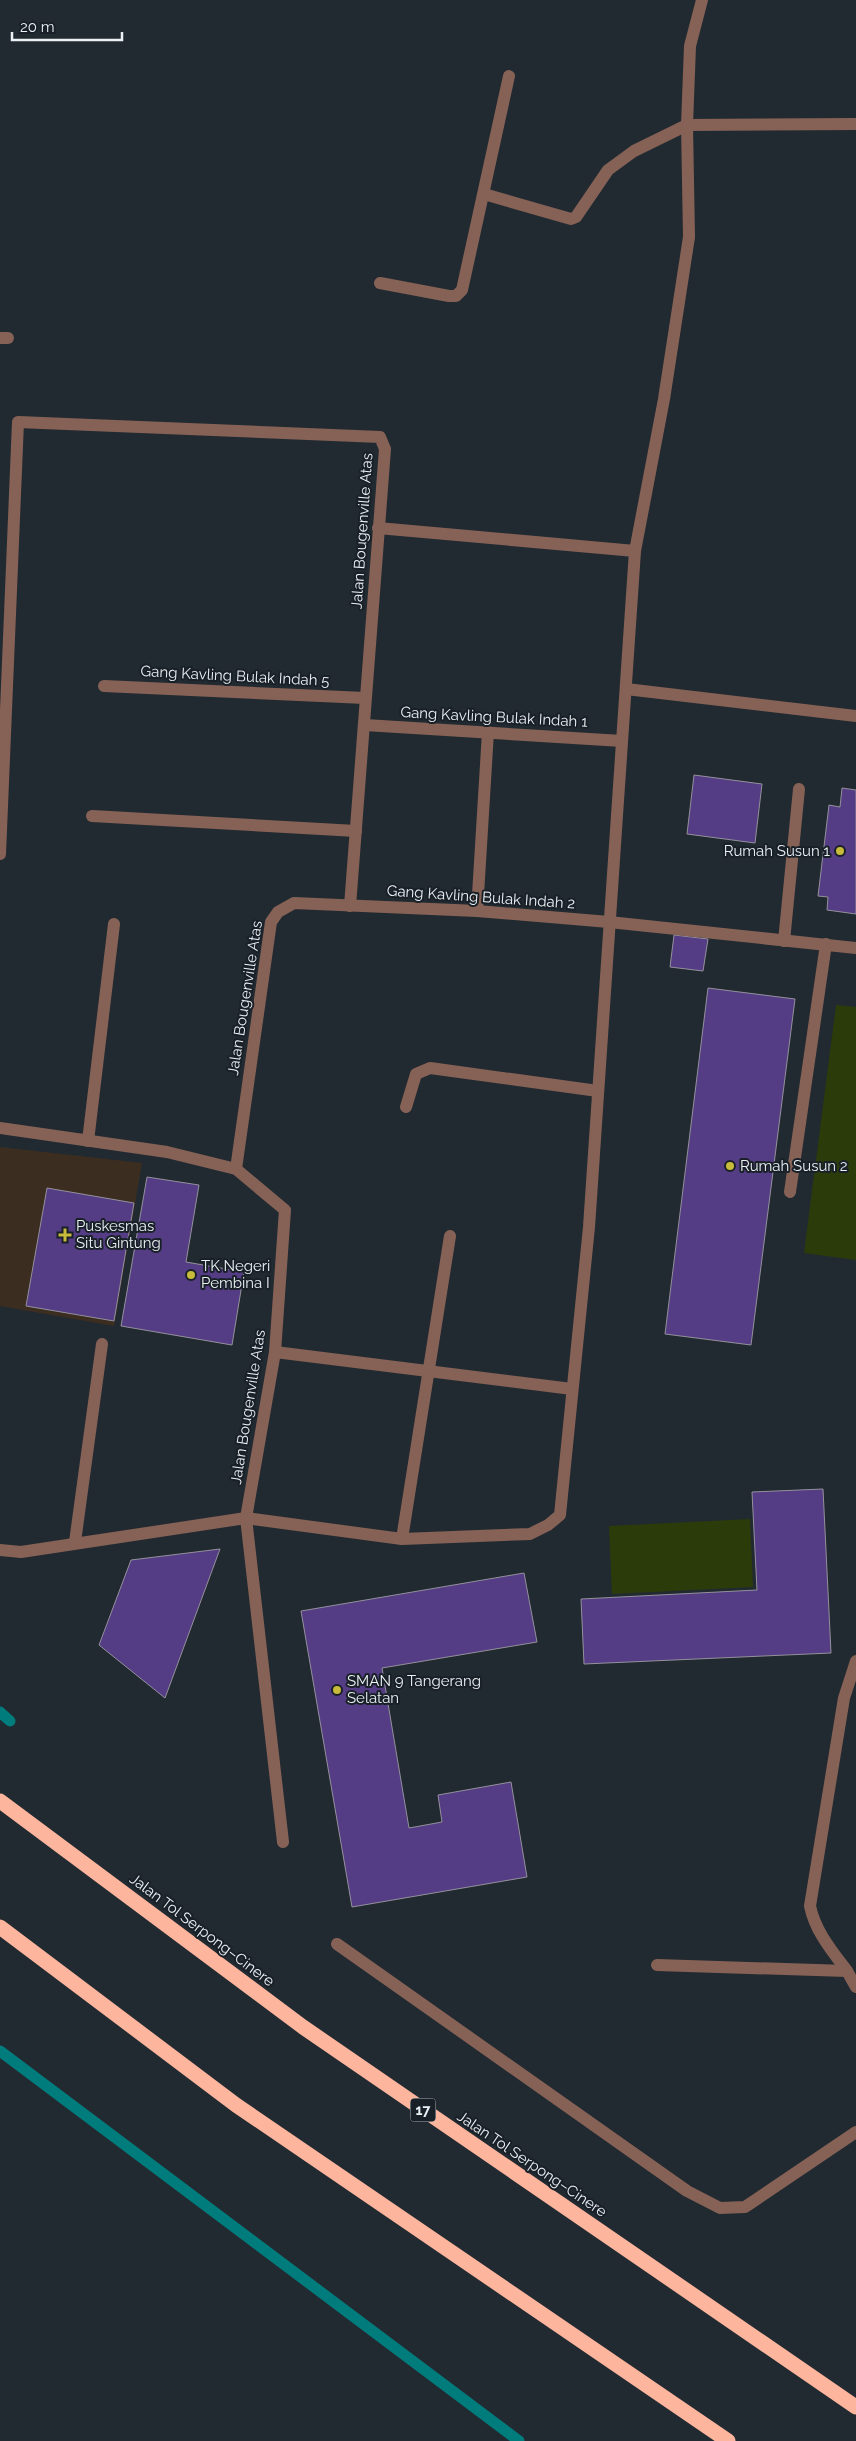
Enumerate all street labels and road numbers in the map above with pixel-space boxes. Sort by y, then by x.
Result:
street label: Jalan Bougenville Atas [348,452,376,610]
street label: Gang Kavling Bulak Indah 5 [140,662,330,690]
street label: Gang Kavling Bulak Indah 1 [400,703,589,731]
street label: Gang Kavling Bulak Indah 2 [386,881,576,913]
street label: Jalan Bougenville Atas [224,919,266,1077]
street label: Jalan Bougenville Atas [227,1328,269,1486]
street label: Jalan Tol Serpong–Cinere [126,1870,278,1990]
road number: 17 [410,2098,436,2122]
street label: Jalan Tol Serpong–Cinere [454,2107,610,2221]

